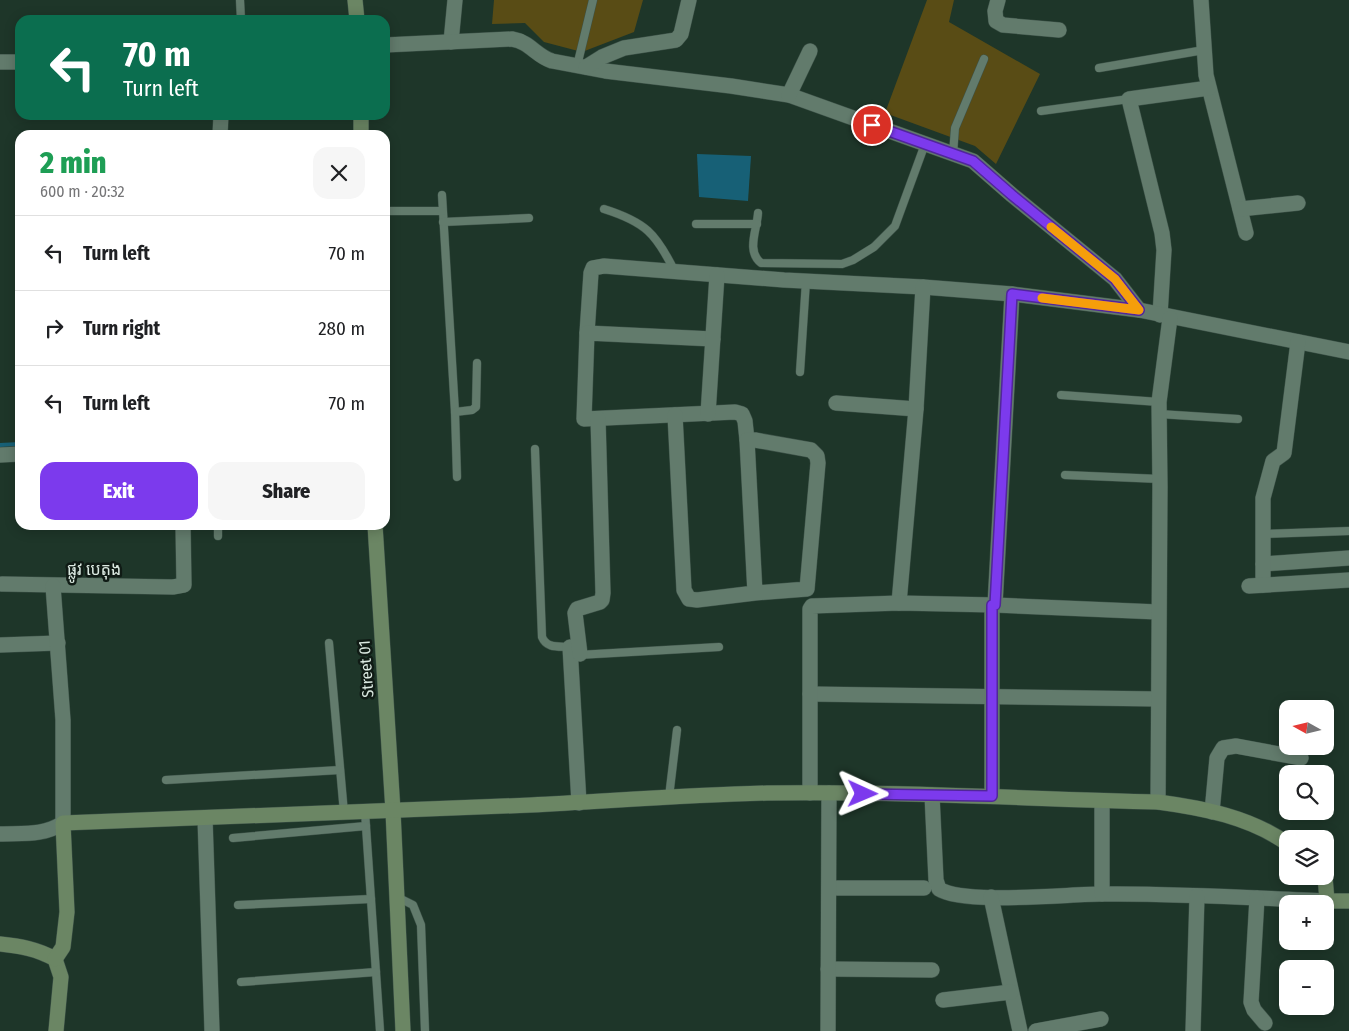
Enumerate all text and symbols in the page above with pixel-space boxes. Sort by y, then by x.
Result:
text: 70 m [123,33,191,75]
icon: left [40,35,105,100]
text: Turn left [123,75,199,102]
pin [851,104,893,146]
icon: arrive [858,111,886,139]
text: 2 min [40,145,106,181]
button: close [313,147,365,199]
text: 600 m · 20:32 [40,182,125,201]
icon: left [40,239,68,267]
text: Turn left [83,242,150,265]
text: 70 m [329,242,365,265]
icon: right [40,314,68,342]
text: Turn right [83,317,160,340]
text: 280 m [318,317,365,340]
icon: left [40,389,68,417]
text: Turn left [83,392,150,415]
text: 70 m [329,392,365,415]
button: Exit [40,462,198,520]
button: Share [208,462,365,520]
street label: ផ្លូវ បេតុង [67,560,121,583]
street label: Street 01 [355,640,377,698]
north arrow [1279,700,1334,755]
map controls [1279,700,1334,1015]
button: search [1279,765,1334,820]
position arrow [836,767,888,819]
button: layers [1279,830,1334,885]
button: + [1279,895,1334,950]
button: − [1279,960,1334,1015]

